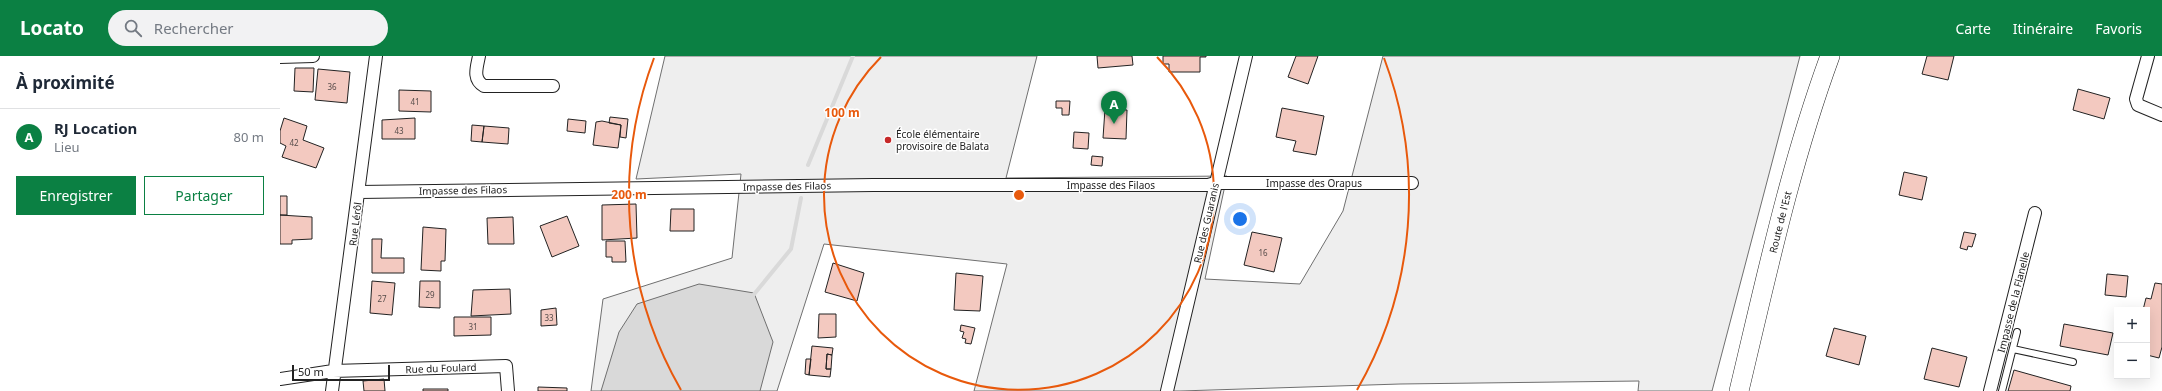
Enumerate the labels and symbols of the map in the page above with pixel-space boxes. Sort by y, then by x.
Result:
house number: 36 [327,81,337,92]
pin: A [1101,91,1127,124]
house number: 41 [410,96,420,107]
text: 100 m [824,104,860,121]
house number: 43 [394,125,404,136]
place label: École élémentaire provisoire de Balata [896,127,989,153]
marker: École élémentaire provisoire de Balata [883,135,893,145]
house number: 42 [289,137,299,148]
street label: Impasse des Orapus [1266,176,1362,190]
street label: Impasse des Filaos [743,178,831,194]
street label: Impasse des Filaos [1067,178,1155,192]
street label: Rue des Guaranis [1190,181,1222,265]
street label: Impasse des Filaos [419,182,507,198]
text: 200 m [611,186,647,203]
centre of rings [1012,188,1026,202]
street label: Route de l'Est [1766,189,1795,254]
street label: Rue Lérôl [345,201,365,247]
your location [1230,209,1250,229]
house number: 16 [1258,247,1268,258]
street label: Impasse de la Flanelle [1994,250,2032,354]
house number: 29 [425,289,435,300]
house number: 27 [377,293,387,304]
house number: 33 [544,312,554,323]
house number: 31 [468,321,478,332]
street label: Rue du Foulard [405,360,477,376]
scale bar [292,363,390,382]

